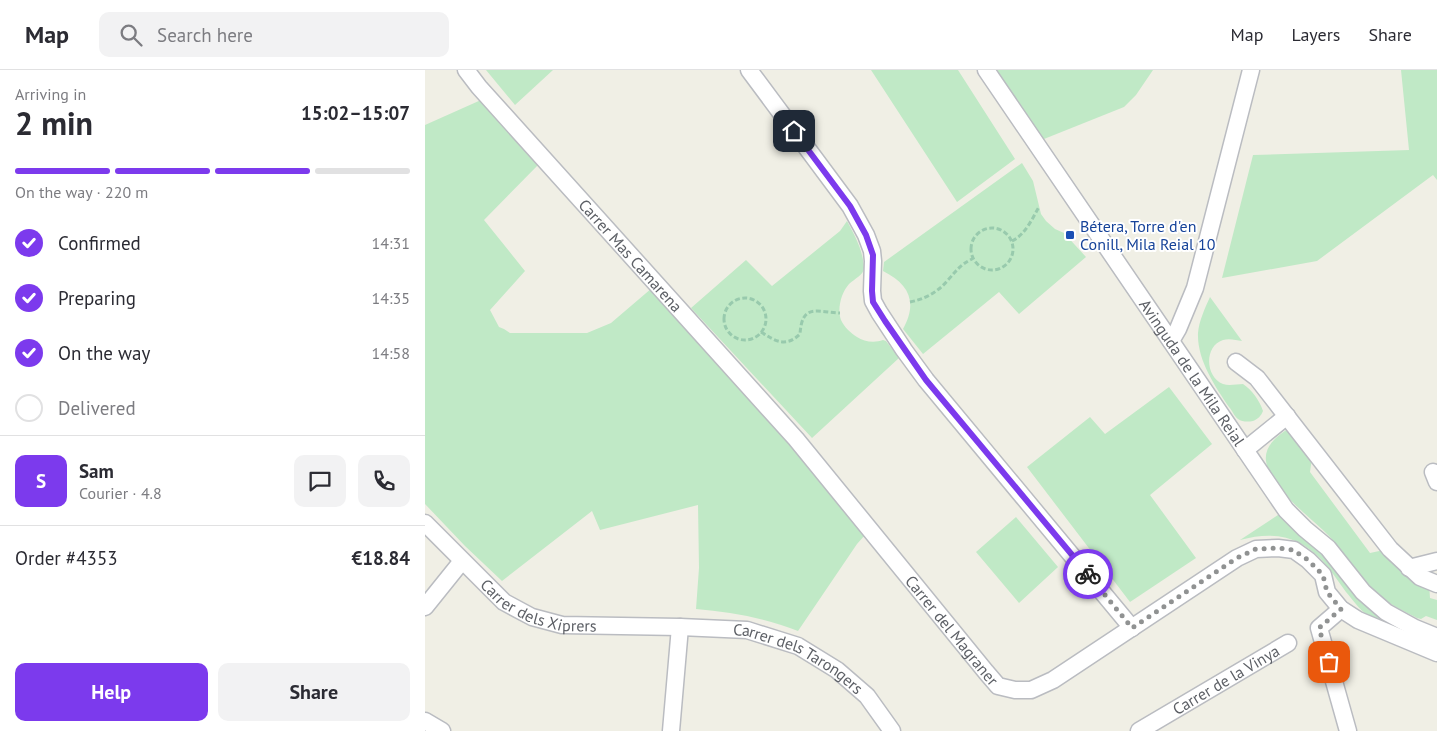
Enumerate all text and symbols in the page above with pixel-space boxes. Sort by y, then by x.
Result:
search box [99,12,449,57]
text: Map [25,19,69,50]
icon: search [117,21,145,49]
text: Search here [157,23,253,47]
text: Map [1231,23,1263,46]
text: Layers [1291,23,1340,46]
text: Share [1368,23,1412,46]
text: Arriving in [15,84,86,104]
text: 15:02–15:07 [301,101,410,125]
text: 2 min [15,102,93,144]
pin [773,110,815,152]
icon: home [780,117,808,145]
text: On the way · 220 m [15,182,148,202]
street label: Carrer Mas Camarena [575,195,687,316]
place label: Bétera, Torre d'en Conill, Mila Reial 10 [1080,216,1216,254]
icon: check [15,229,43,257]
marker: Bétera, Torre d'en Conill, Mila Reial 10 [1064,229,1076,241]
text: Confirmed [58,231,141,255]
text: 14:31 [372,233,410,253]
icon: check [15,284,43,312]
text: Preparing [58,286,136,310]
text: 14:35 [372,288,410,308]
street label: Avinguda de la Mila Reial [1135,295,1249,450]
icon: check [15,339,43,367]
text: On the way [58,341,150,365]
text: 14:58 [372,343,410,363]
text: Delivered [58,396,136,420]
button: chat [294,455,346,507]
button: phone [358,455,410,507]
text: Sam [79,459,114,483]
text: S [36,469,46,493]
text: Courier · 4.8 [79,483,162,503]
text: Order #4353 [15,546,118,570]
text: €18.84 [351,546,410,570]
courier [1063,549,1113,599]
icon: bike [1074,560,1102,588]
street label: Carrer del Magraner [901,571,1003,690]
street label: Carrer dels Xiprers [477,575,597,636]
street label: Carrer dels Tarongers [733,619,867,698]
street label: Carrer de la Vinya [1169,640,1283,719]
pin [1308,641,1350,683]
icon: bag [1315,648,1343,676]
button: Help [15,663,208,721]
button: Share [218,663,410,721]

